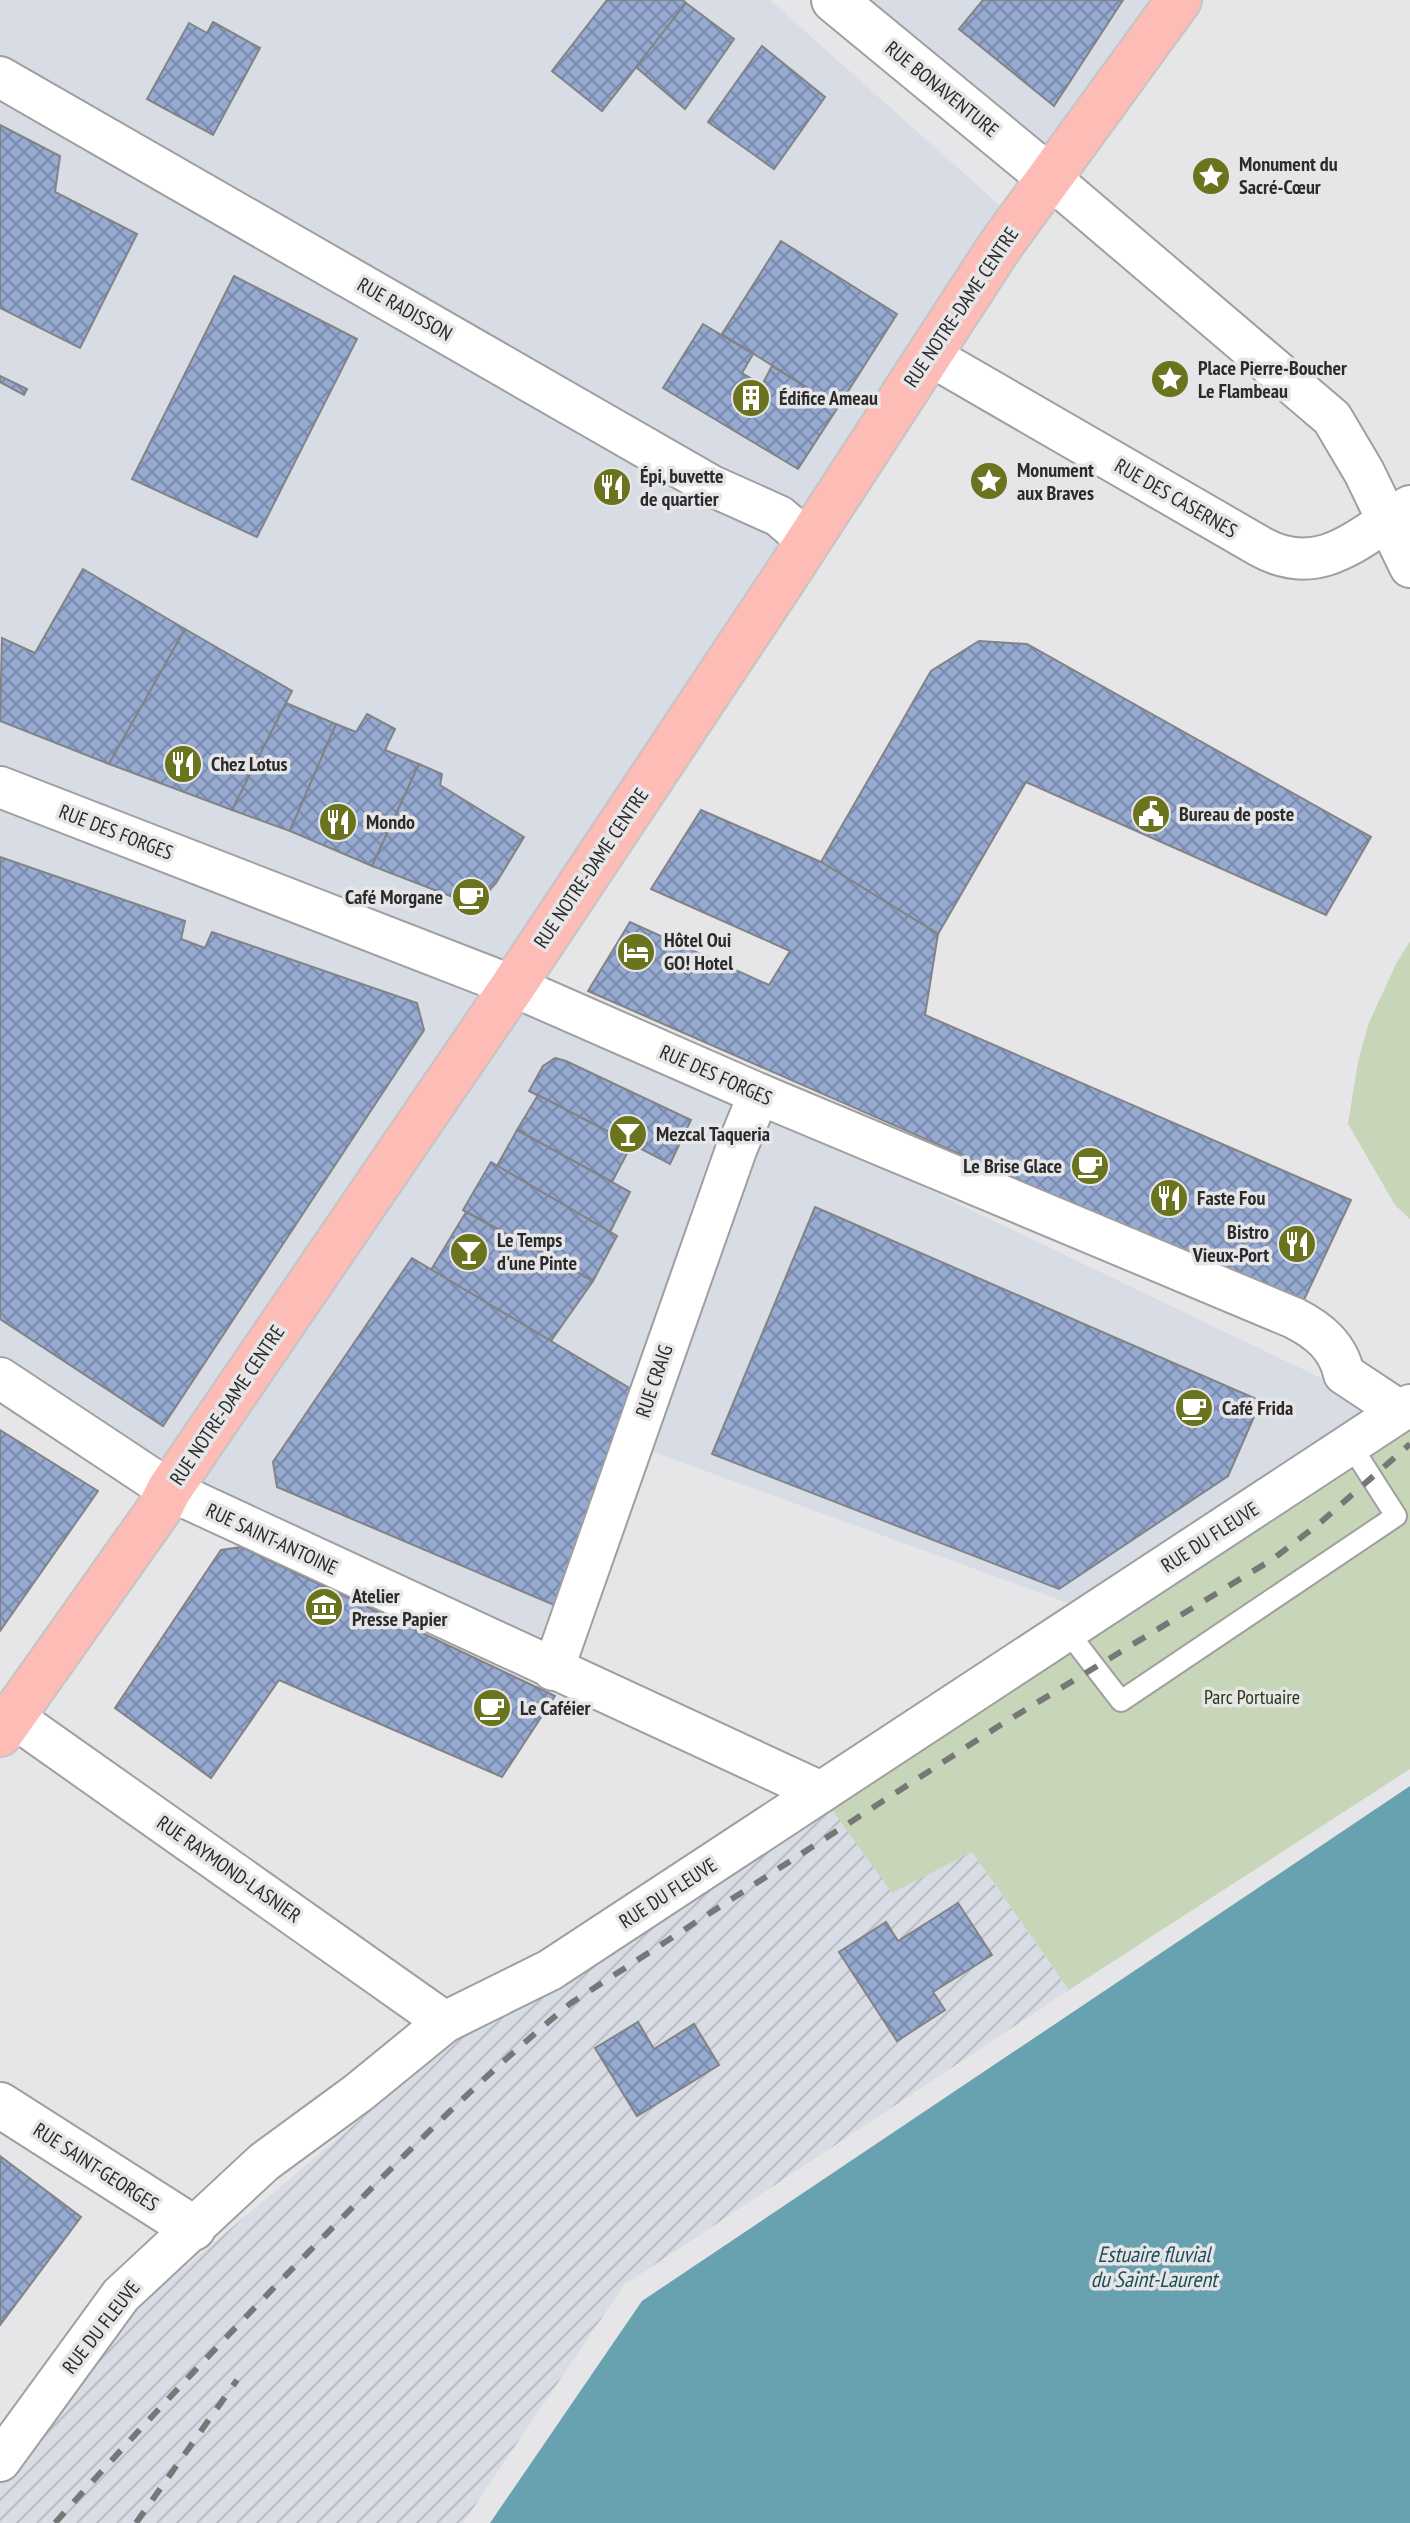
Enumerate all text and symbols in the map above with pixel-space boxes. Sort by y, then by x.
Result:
street label: RUE BONAVENTURE [880,35,1004,143]
place label: Monument du Sacré-Cœur [1239,151,1338,200]
place icon: Monument du Sacré-Cœur [1190,155,1232,197]
street label: RUE NOTRE-DAME CENTRE [898,222,1024,392]
street label: RUE RADISSON [353,271,457,347]
place label: Place Pierre-Boucher Le Flambeau [1198,355,1347,404]
place icon: Place Pierre-Boucher Le Flambeau [1149,358,1191,400]
building icon: Édifice Ameau [730,377,772,419]
place label: Édifice Ameau [779,385,878,411]
street label: RUE DES CASERNES [1110,452,1242,544]
place label: Monument aux Braves [1017,457,1094,506]
place icon: Monument aux Braves [968,460,1010,502]
place label: Épi, buvette de quartier [640,463,724,512]
restaurant icon: Épi, buvette de quartier [591,466,633,508]
restaurant icon: Chez Lotus [162,743,204,785]
place label: Chez Lotus [211,751,288,777]
street label: RUE NOTRE-DAME CENTRE [528,783,654,953]
public building icon: Bureau de poste [1130,793,1172,835]
street label: RUE DES FORGES [55,798,177,866]
restaurant icon: Mondo [317,801,359,843]
place label: Bureau de poste [1179,801,1294,827]
place label: Mondo [366,809,415,835]
cafe icon: Café Morgane [450,876,492,918]
place label: Café Morgane [345,884,443,910]
place label: Hôtel Oui GO! Hotel [664,927,733,976]
hotel icon: Hôtel Oui GO! Hotel [615,931,657,973]
street label: RUE DES FORGES [656,1039,776,1111]
bar icon: Mezcal Taqueria [607,1113,649,1155]
place label: Mezcal Taqueria [656,1121,770,1147]
cafe icon: Le Brise Glace [1069,1145,1111,1187]
place label: Le Brise Glace [963,1153,1062,1179]
restaurant icon: Faste Fou [1148,1177,1190,1219]
place label: Faste Fou [1197,1185,1265,1211]
place label: Bistro Vieux-Port [1192,1219,1269,1268]
restaurant icon: Bistro Vieux-Port [1276,1223,1318,1265]
place label: Le Temps d'une Pinte [497,1227,577,1276]
bar icon: Le Temps d'une Pinte [448,1231,490,1273]
street label: RUE NOTRE-DAME CENTRE [164,1320,290,1490]
street label: RUE CRAIG [629,1341,679,1421]
cafe icon: Café Frida [1173,1387,1215,1429]
place label: Café Frida [1222,1395,1293,1421]
street label: RUE DU FLEUVE [1156,1496,1264,1578]
street label: RUE SAINT-ANTOINE [202,1497,342,1581]
place label: Atelier Presse Papier [351,1583,447,1632]
museum icon: Atelier Presse Papier [303,1586,345,1628]
park label: Parc Portuaire [1204,1684,1300,1710]
cafe icon: Le Caféier [471,1687,513,1729]
place label: Le Caféier [520,1695,591,1721]
street label: RUE RAYMOND-LASNIER [152,1810,306,1929]
street label: RUE DU FLEUVE [614,1852,722,1934]
street label: RUE SAINT-GEORGES [28,2117,164,2217]
water label: Estuaire fluvial du Saint-Laurent [1091,2240,1220,2293]
street label: RUE DU FLEUVE [56,2275,146,2379]

